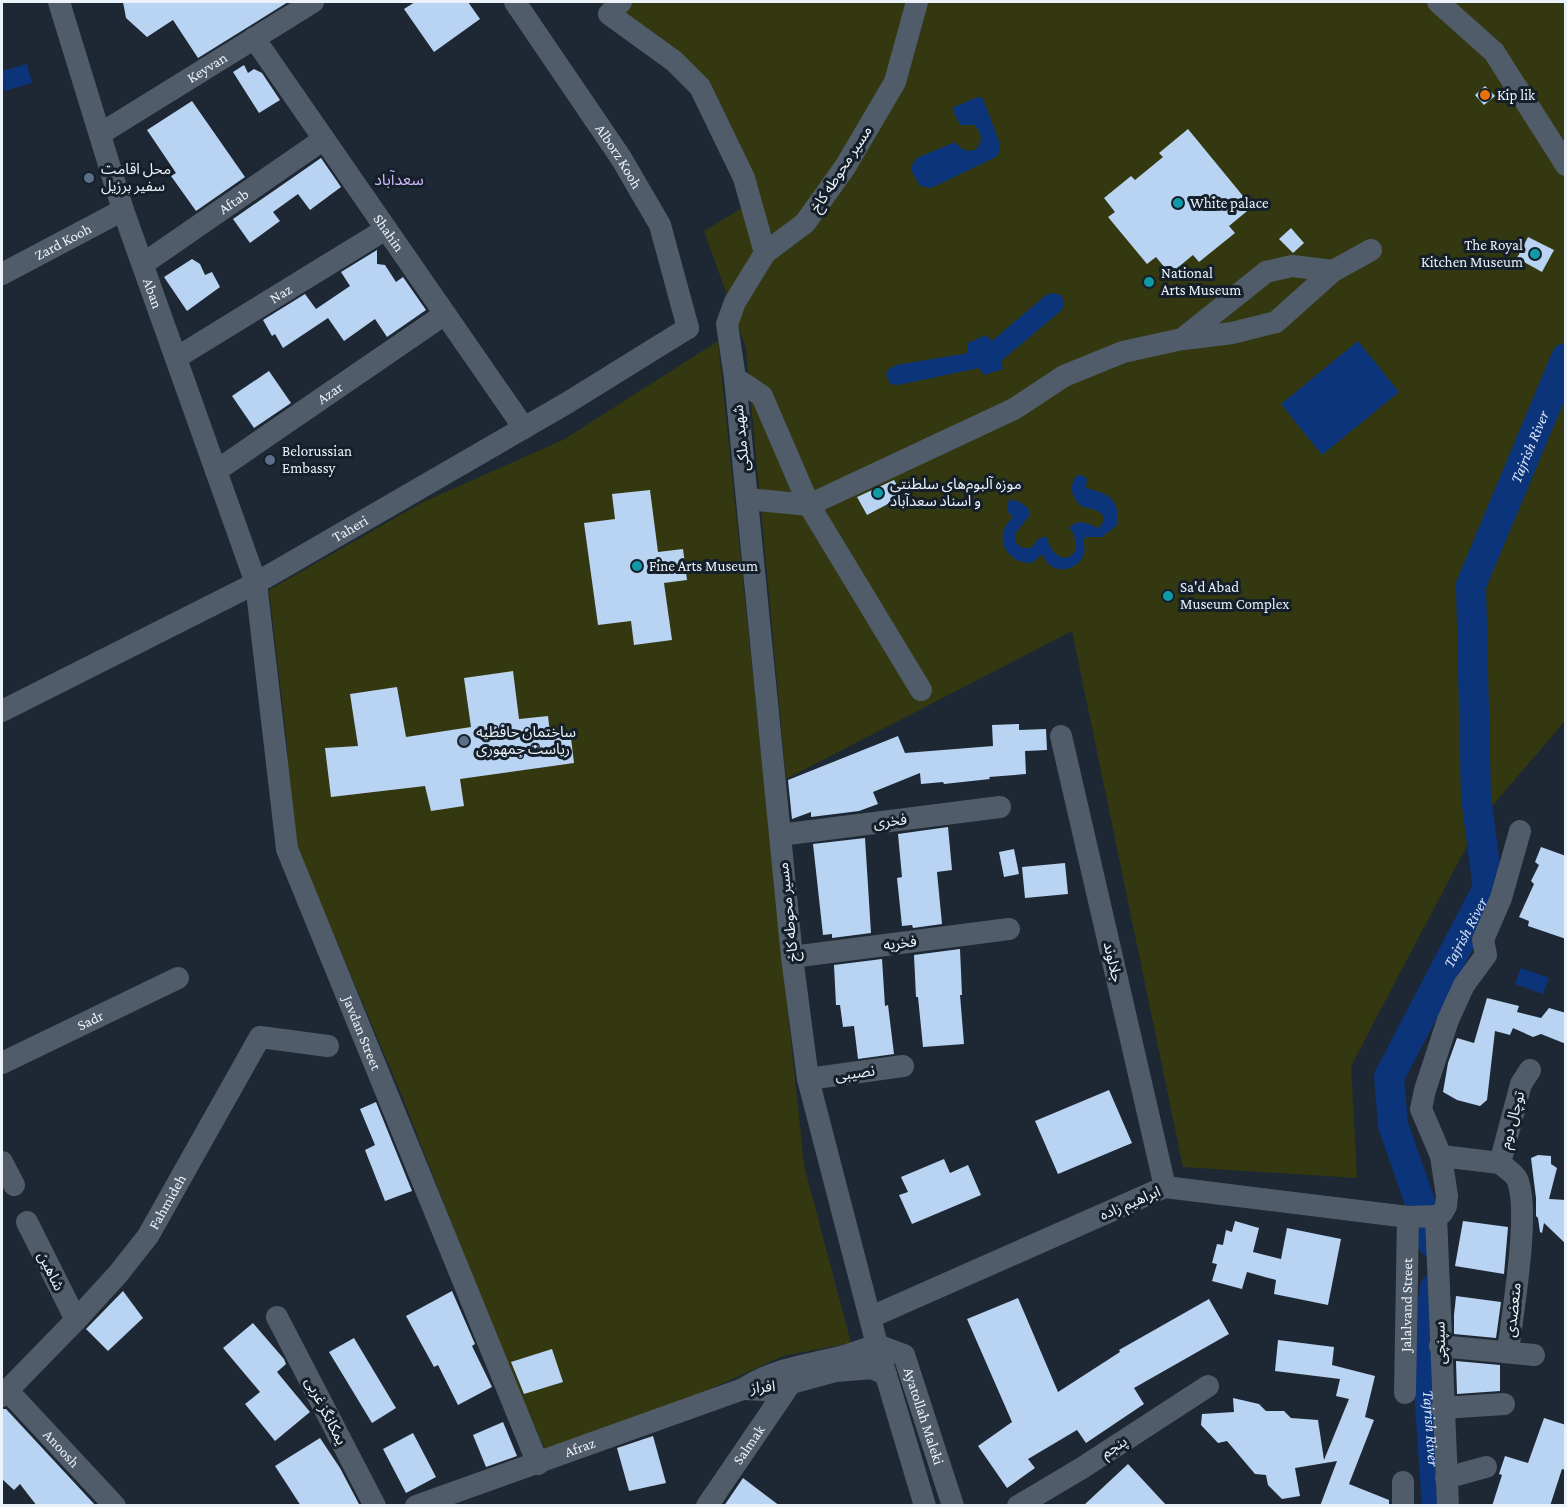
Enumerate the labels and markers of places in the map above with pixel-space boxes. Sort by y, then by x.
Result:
place label: Kip lik [1497,87,1536,104]
marker: Kip lik [1478,88,1492,102]
place label: محل اقامت سفیر برزیل [101,161,171,195]
marker: محل اقامت سفیر برزیل [82,171,96,185]
place label: White palace [1190,195,1269,212]
marker: White palace [1171,196,1185,210]
place label: The Royal Kitchen Museum [1421,237,1523,270]
marker: The Royal Kitchen Museum [1528,247,1542,261]
place label: National Arts Museum [1161,265,1241,298]
marker: National Arts Museum [1142,275,1156,289]
place label: Belorussian Embassy [282,443,352,477]
marker: Belorussian Embassy [263,453,277,467]
place label: موزه آلبوم‌های سلطنتی و اسناد سعدآباد [890,476,1022,510]
marker: موزه آلبوم‌های سلطنتی و اسناد سعدآباد [871,486,885,500]
place label: Fine Arts Museum [649,558,758,574]
marker: Fine Arts Museum [630,559,644,573]
place label: Sa'd Abad Museum Complex [1180,579,1289,613]
marker: Sa'd Abad Museum Complex [1161,589,1175,603]
place label: ساختمان حافظیه ریاست جمهوری [476,724,576,758]
marker: ساختمان حافظیه ریاست جمهوری [457,734,471,748]

